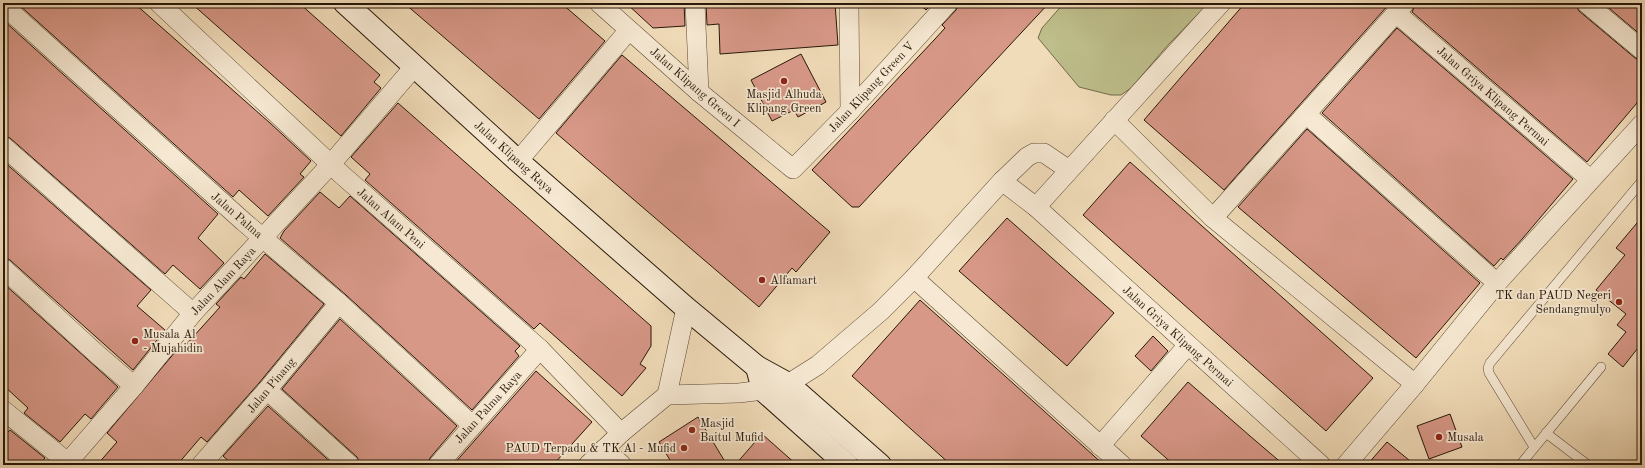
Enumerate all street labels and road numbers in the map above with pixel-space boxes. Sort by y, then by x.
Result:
street label: Jalan Klipang Green V [827,40,917,135]
street label: Jalan Griya Klipang Permai [1434,45,1551,149]
street label: Jalan Klipang Green I [647,46,742,130]
street label: Jalan Klipang Raya [472,119,555,196]
street label: Jalan Alam Peni [354,186,427,251]
street label: Jalan Palma [208,190,264,241]
street label: Jalan Alam Raya [189,245,258,318]
street label: Jalan Griya Klipang Permai [1120,284,1235,389]
street label: Jalan Pinang [245,355,299,416]
street label: Jalan Palma Raya [453,369,524,446]

